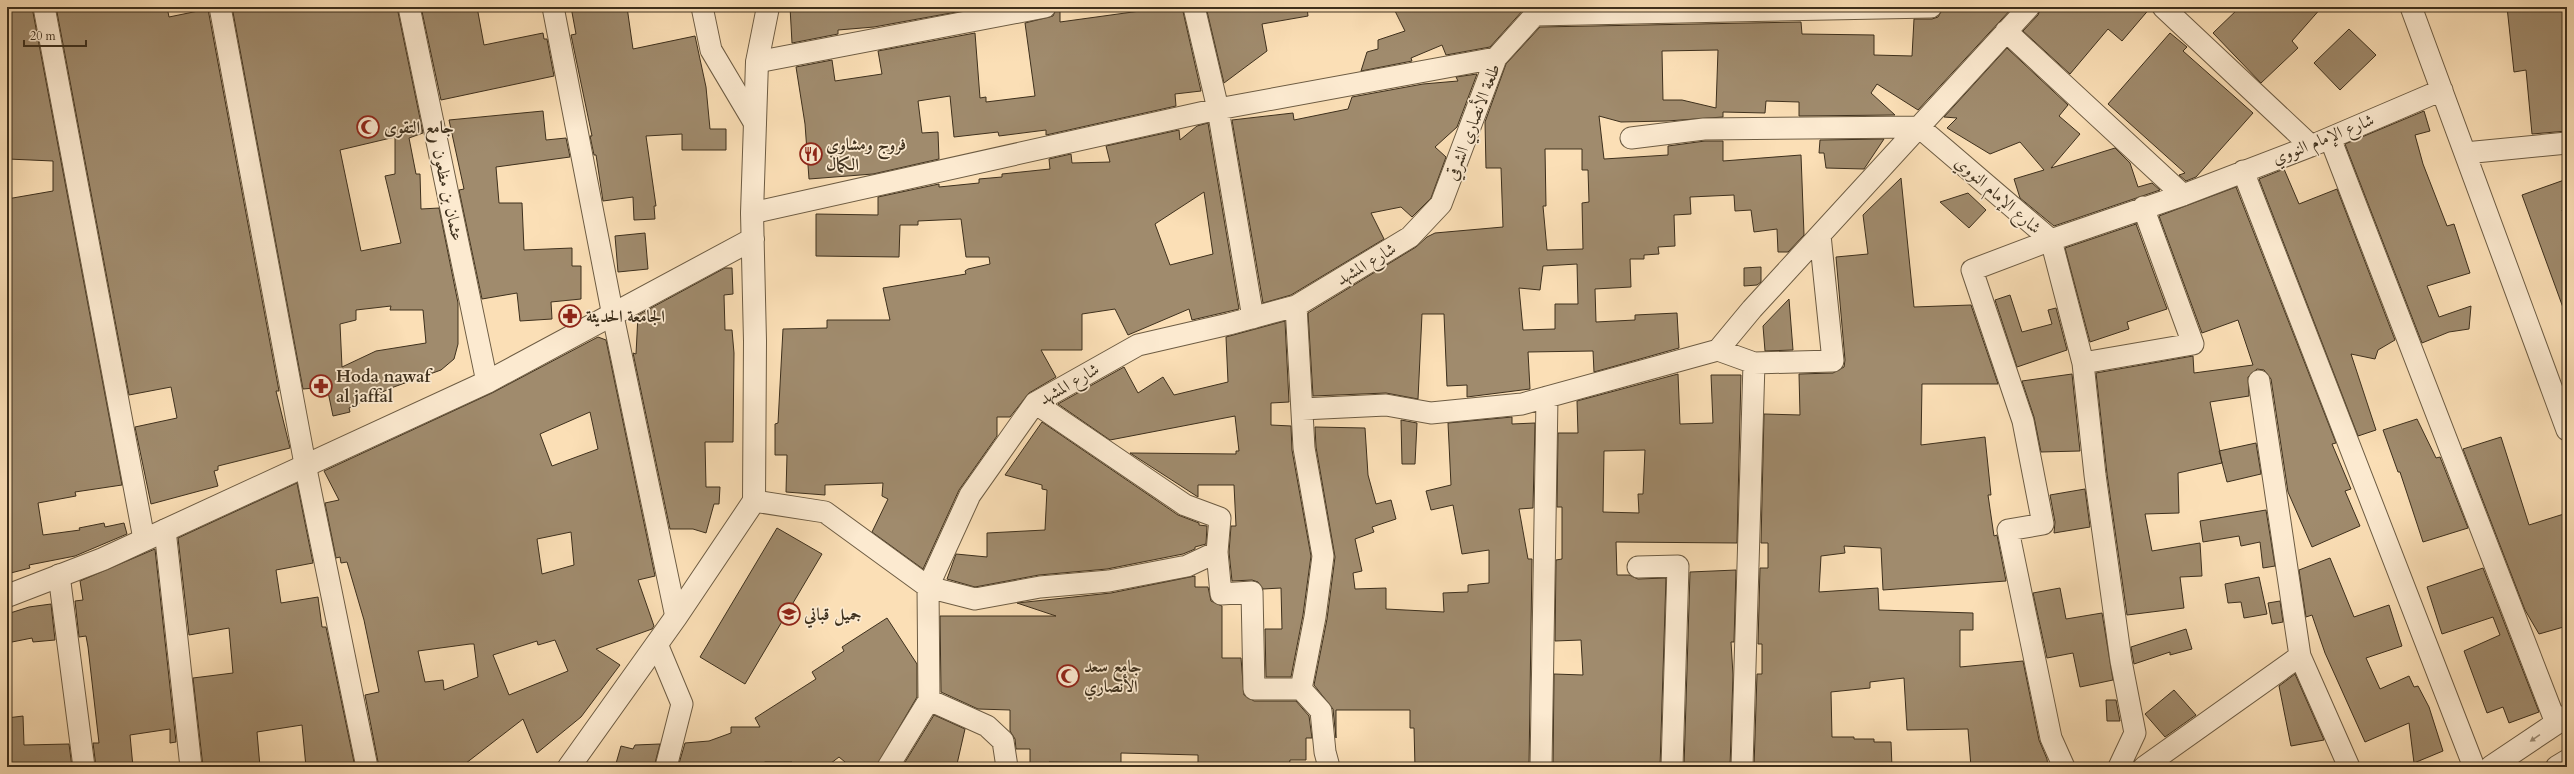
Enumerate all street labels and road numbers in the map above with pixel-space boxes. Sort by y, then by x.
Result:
street label: طلعة الأنصاري الشرقي [1440,60,1509,185]
street label: شارع الإمام النووي [2269,108,2378,173]
street label: عثمان بن مظعون [427,147,469,243]
street label: شارع الإمام النووي [1948,151,2046,241]
street label: شارع المشهد [1332,237,1401,293]
street label: شارع المشهد [1035,358,1104,412]

